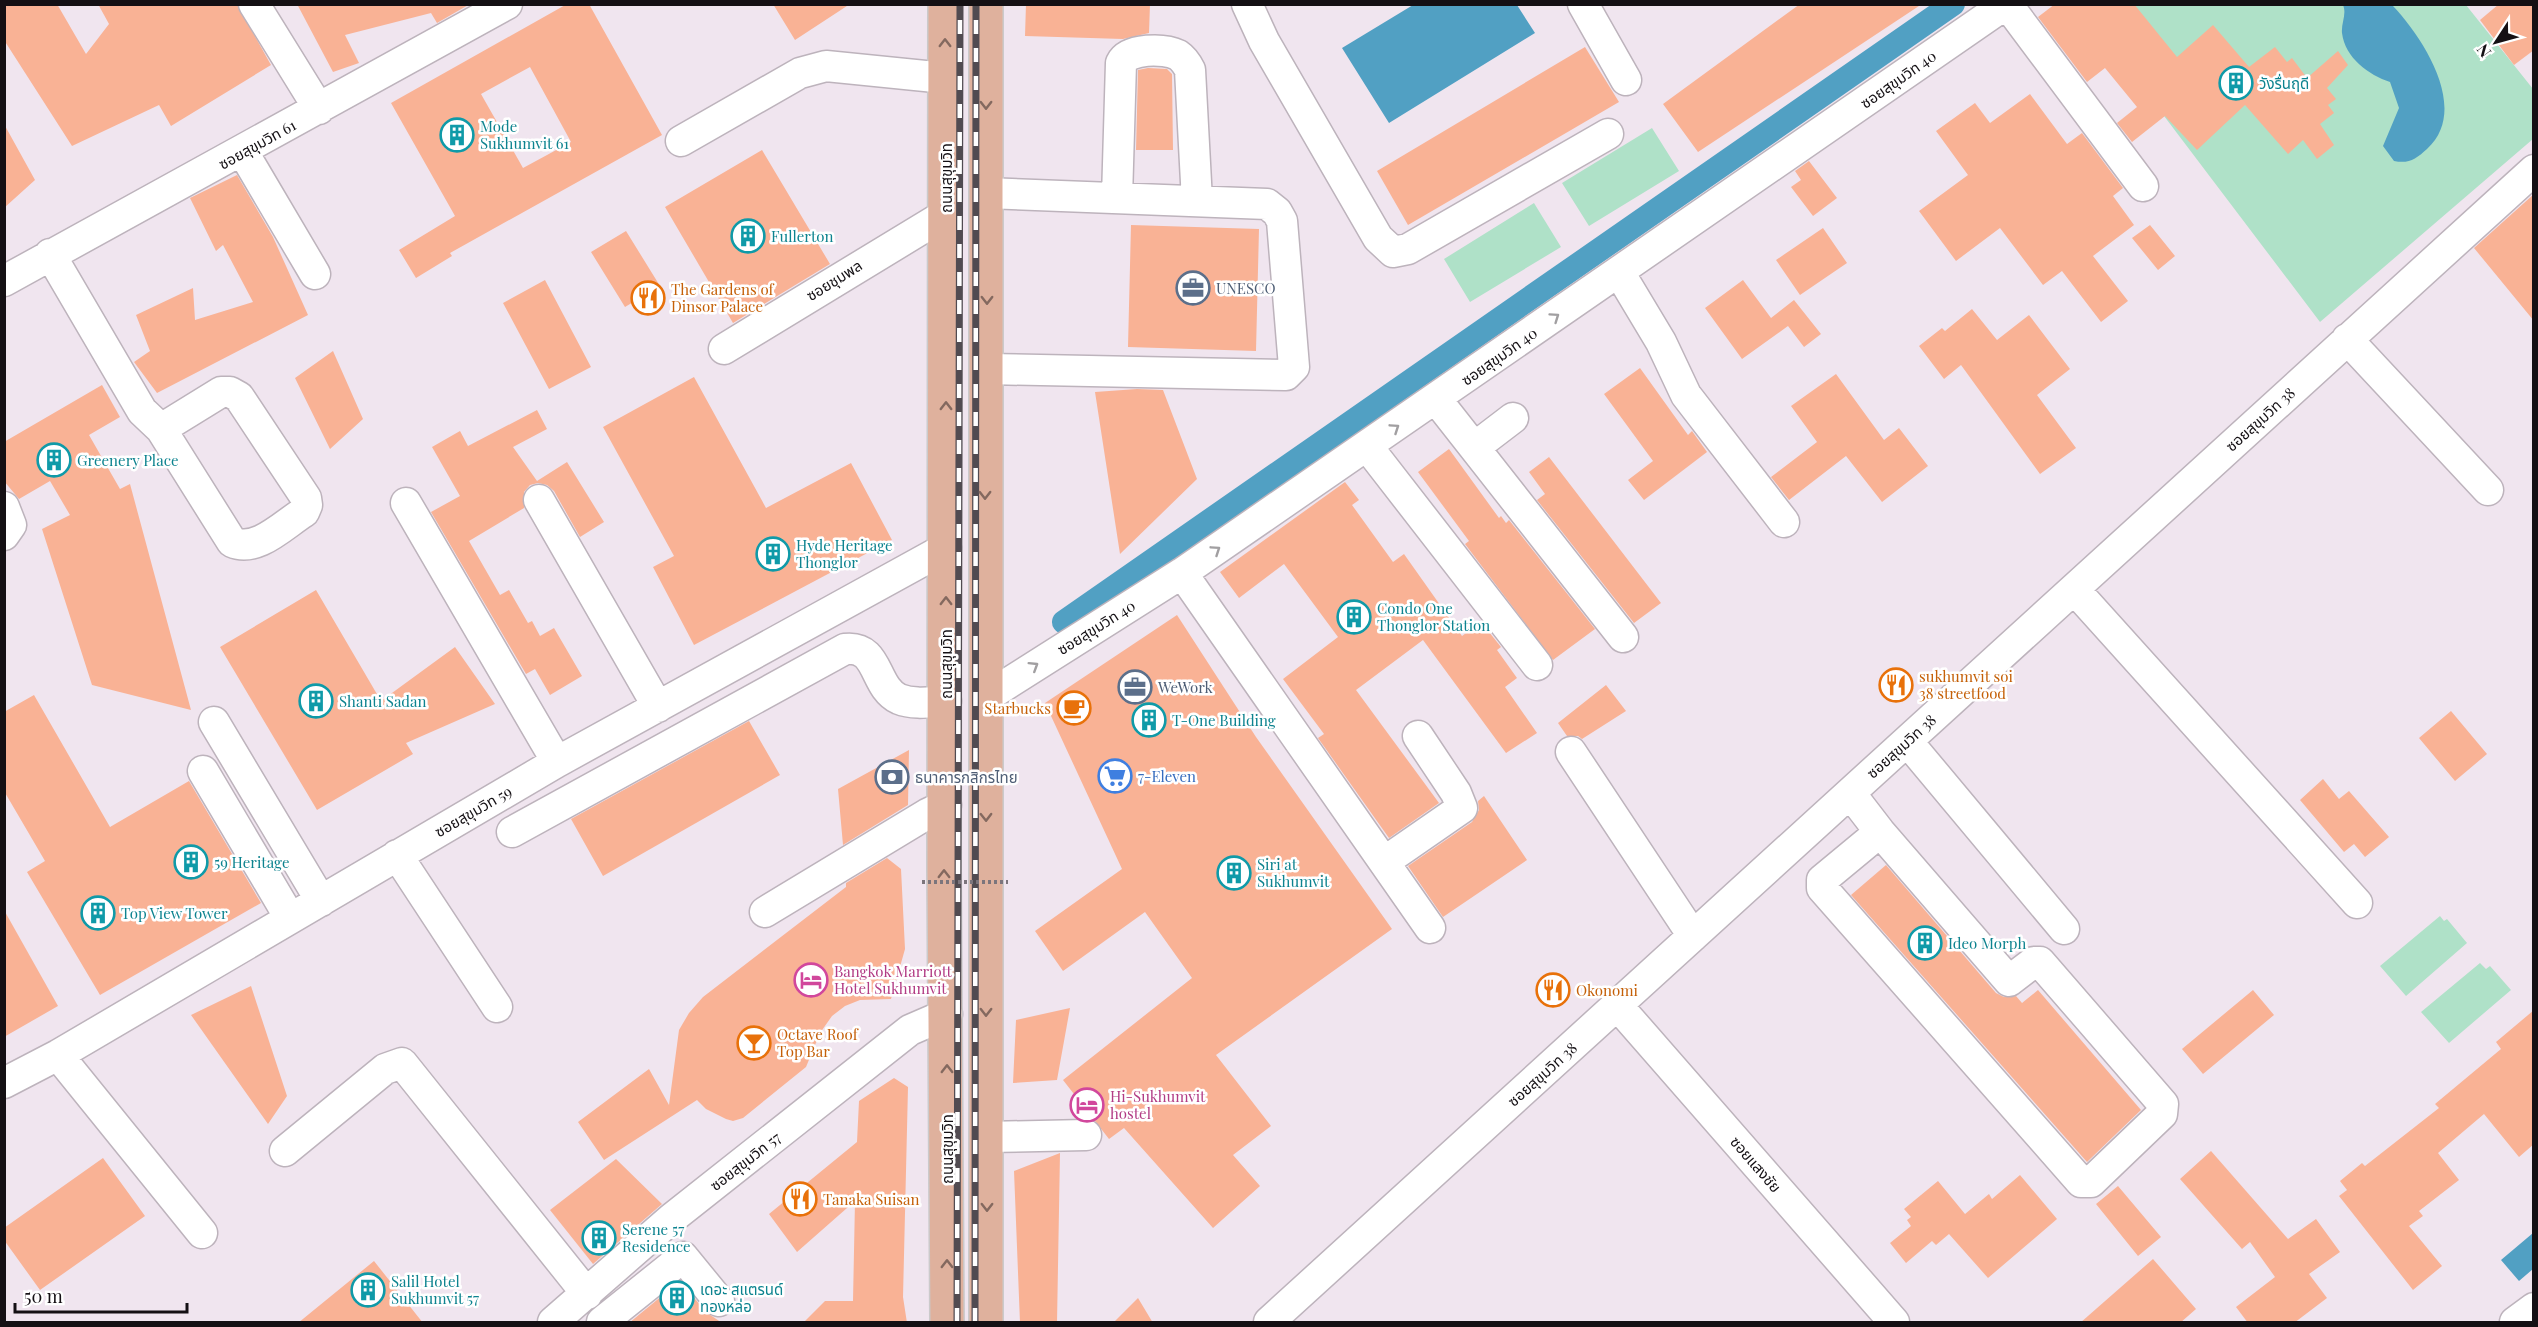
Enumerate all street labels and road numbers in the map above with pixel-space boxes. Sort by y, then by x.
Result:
street label: ซอยสุขุมวิท 40 [1856,46,1940,112]
street label: ซอยสุขุมวิท 61 [215,114,300,173]
street label: ถนนสุขุมวิท [936,143,956,213]
street label: ซอยชุมพล [802,255,866,305]
street label: ซอยสุขุมวิท 40 [1457,323,1541,389]
street label: ซอยสุขุมวิท 38 [2221,382,2299,455]
street label: ซอยสุขุมวิท 40 [1053,595,1139,659]
street label: ถนนสุขุมวิท [936,629,956,699]
street label: ซอยสุขุมวิท 38 [1862,709,1940,782]
street label: ซอยสุขุมวิท 59 [431,781,515,841]
street label: ซอยสุขุมวิท 38 [1503,1037,1581,1110]
street label: ถนนสุขุมวิท [937,1114,957,1184]
street label: ซอยสุขุมวิท 57 [706,1127,784,1195]
street label: ซอยแสงชัย [1726,1132,1786,1196]

